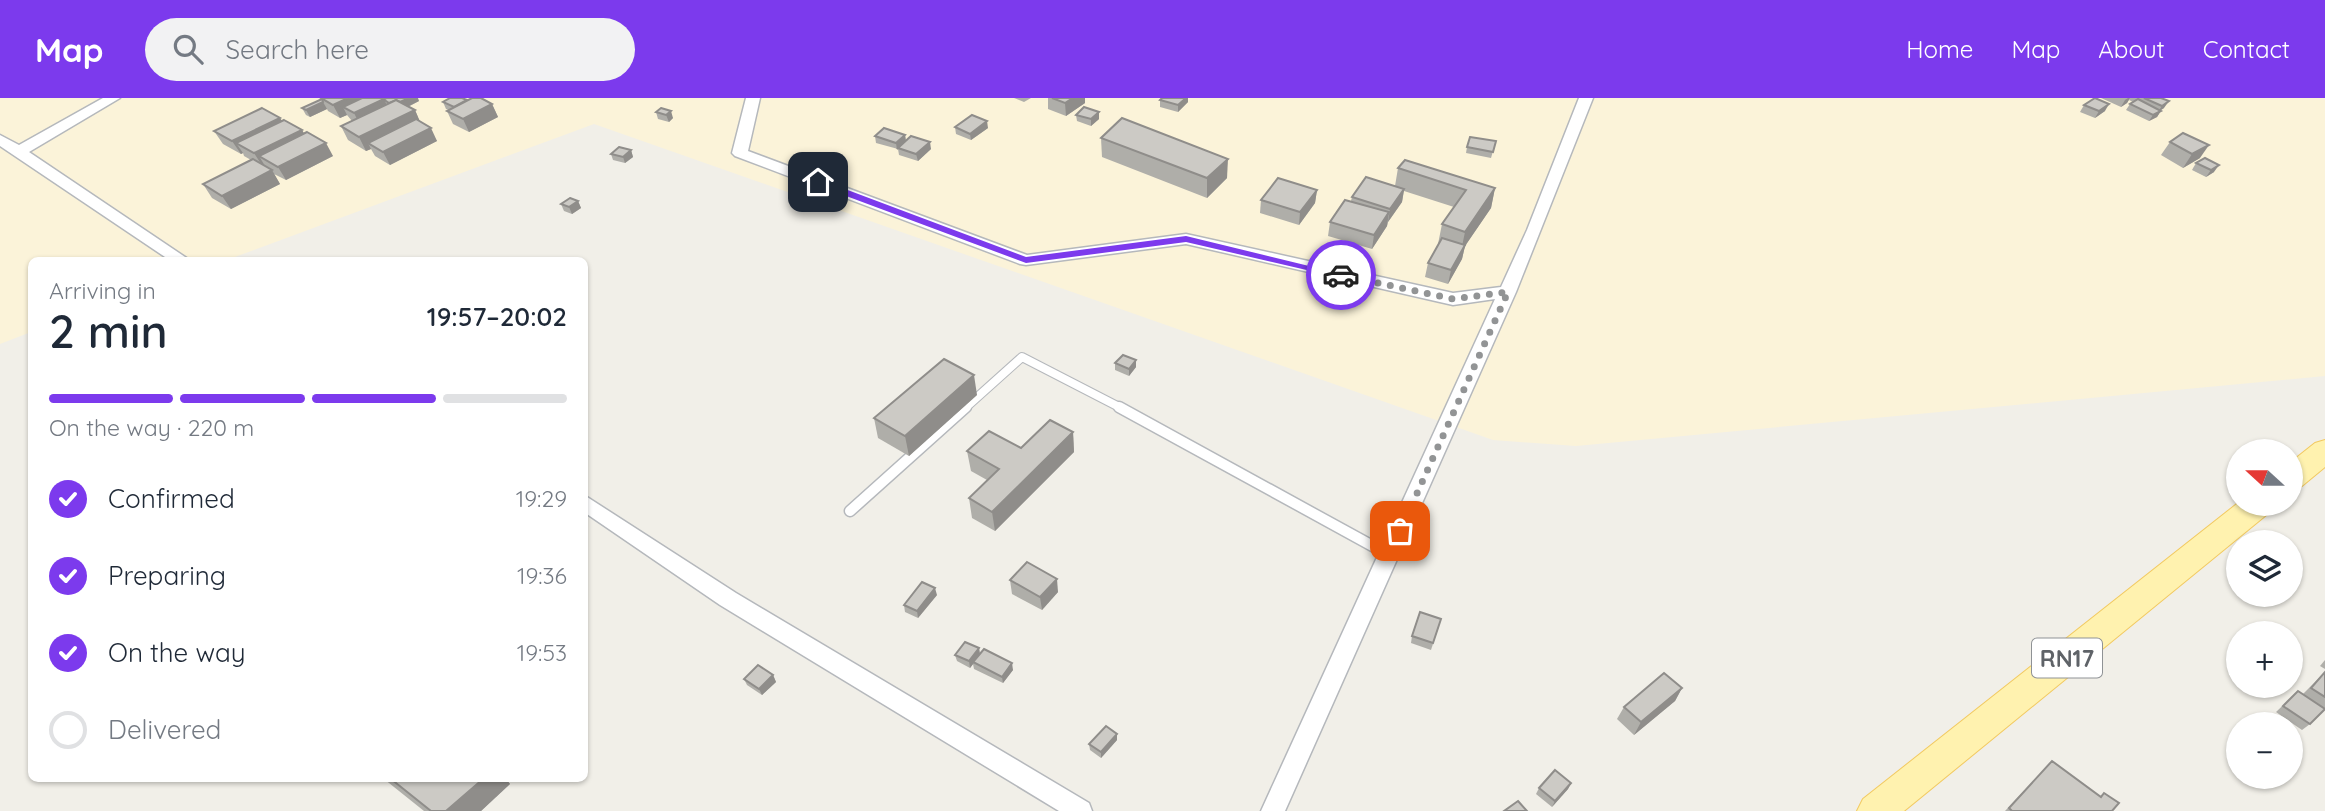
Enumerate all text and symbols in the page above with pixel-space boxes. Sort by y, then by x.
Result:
search box [145,18,635,81]
text: Map [35,29,103,70]
icon: search [169,30,207,68]
text: Search here [225,33,369,66]
text: Home [1906,34,1973,64]
text: Map [2011,34,2060,64]
text: About [2098,34,2165,64]
text: Contact [2203,34,2290,64]
pin [788,152,848,212]
icon: home [799,163,837,201]
courier [1306,240,1376,310]
icon: car [1322,256,1360,294]
text: Arriving in [49,276,156,305]
text: 19:57–20:02 [427,300,567,333]
text: 2 min [49,302,168,360]
text: On the way · 220 m [49,413,254,442]
north arrow [2226,439,2303,516]
map controls [2226,439,2303,789]
icon: check [49,480,87,518]
text: Confirmed [108,482,235,515]
text: 19:29 [516,484,567,513]
pin [1370,501,1430,561]
icon: bag [1381,512,1419,550]
button: layers [2226,530,2303,607]
icon: check [49,557,87,595]
text: Preparing [108,559,226,592]
text: 19:36 [517,561,567,590]
button: + [2226,621,2303,698]
icon: check [49,634,87,672]
text: On the way [108,636,246,669]
text: 19:53 [517,638,567,667]
road number: RN17 [2032,638,2102,678]
button: − [2226,712,2303,789]
text: Delivered [108,713,221,746]

